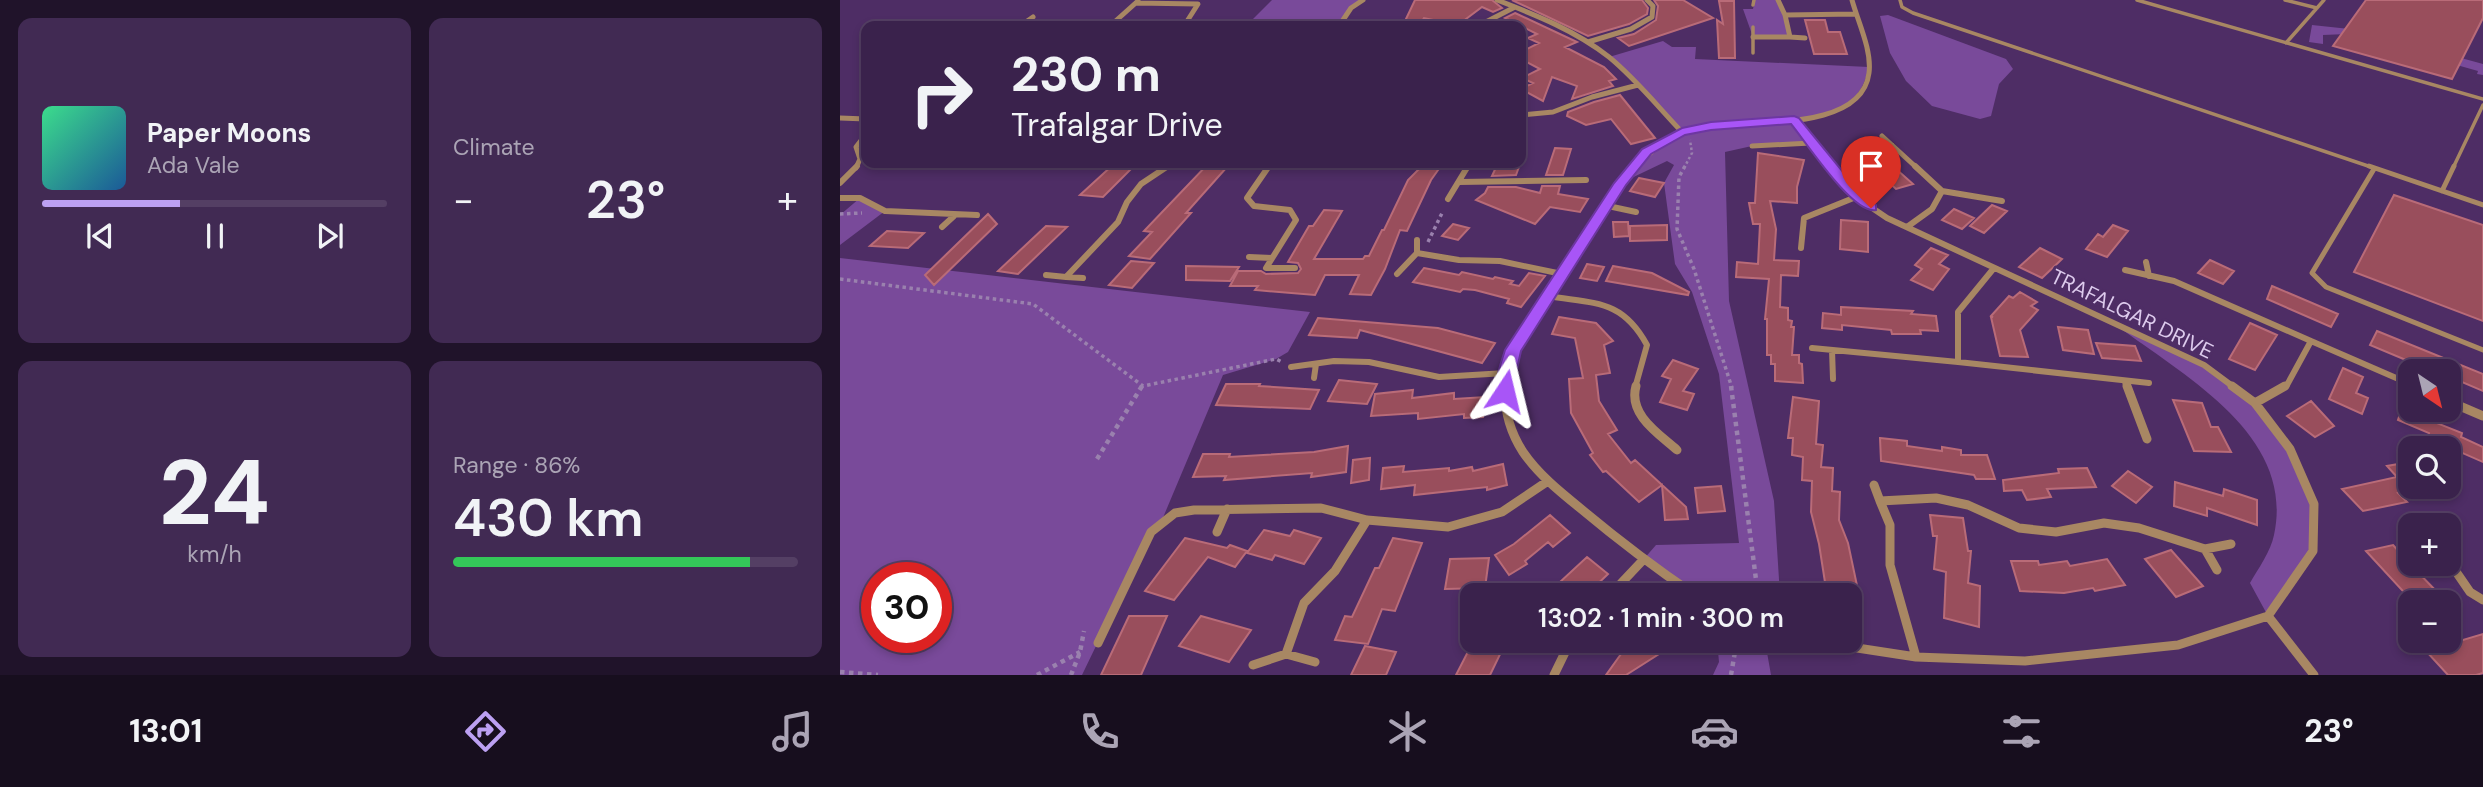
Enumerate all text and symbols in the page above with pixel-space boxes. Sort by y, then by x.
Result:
text: 230 m [1011,42,1161,106]
icon: right [896,49,987,140]
text: Trafalgar Drive [1011,104,1223,146]
text: Paper Moons [147,116,311,150]
text: Climate [453,132,535,162]
pin [1841,136,1901,208]
icon: arrive [1852,147,1890,185]
text: Ada Vale [147,150,240,180]
text: 23° [586,166,665,234]
text: − [453,175,474,225]
text: + [777,175,798,225]
icon: previous [81,217,119,255]
icon: pause [196,217,234,255]
icon: next [311,217,349,255]
street label: TRAFALGAR DRIVE [2046,263,2218,365]
position arrow [1468,354,1542,428]
north arrow [2398,359,2460,422]
map controls [2398,359,2461,653]
text: 24 [159,434,270,552]
button: search [2398,436,2461,499]
text: Range · 86% [453,450,580,480]
text: 430 km [453,484,643,552]
button: + [2398,513,2461,576]
text: km/h [187,539,242,569]
speed limit sign: 30 [861,562,952,653]
button: − [2398,590,2461,653]
text: 13:02 · 1 min · 300 m [1538,601,1784,635]
icon: directions [461,707,510,756]
icon: music [768,707,817,756]
icon: phone [1075,707,1124,756]
icon: climate [1383,707,1432,756]
icon: car [1690,707,1739,756]
icon: filters [1997,707,2046,756]
text: 13:01 [129,710,202,752]
text: 23° [2304,710,2354,752]

